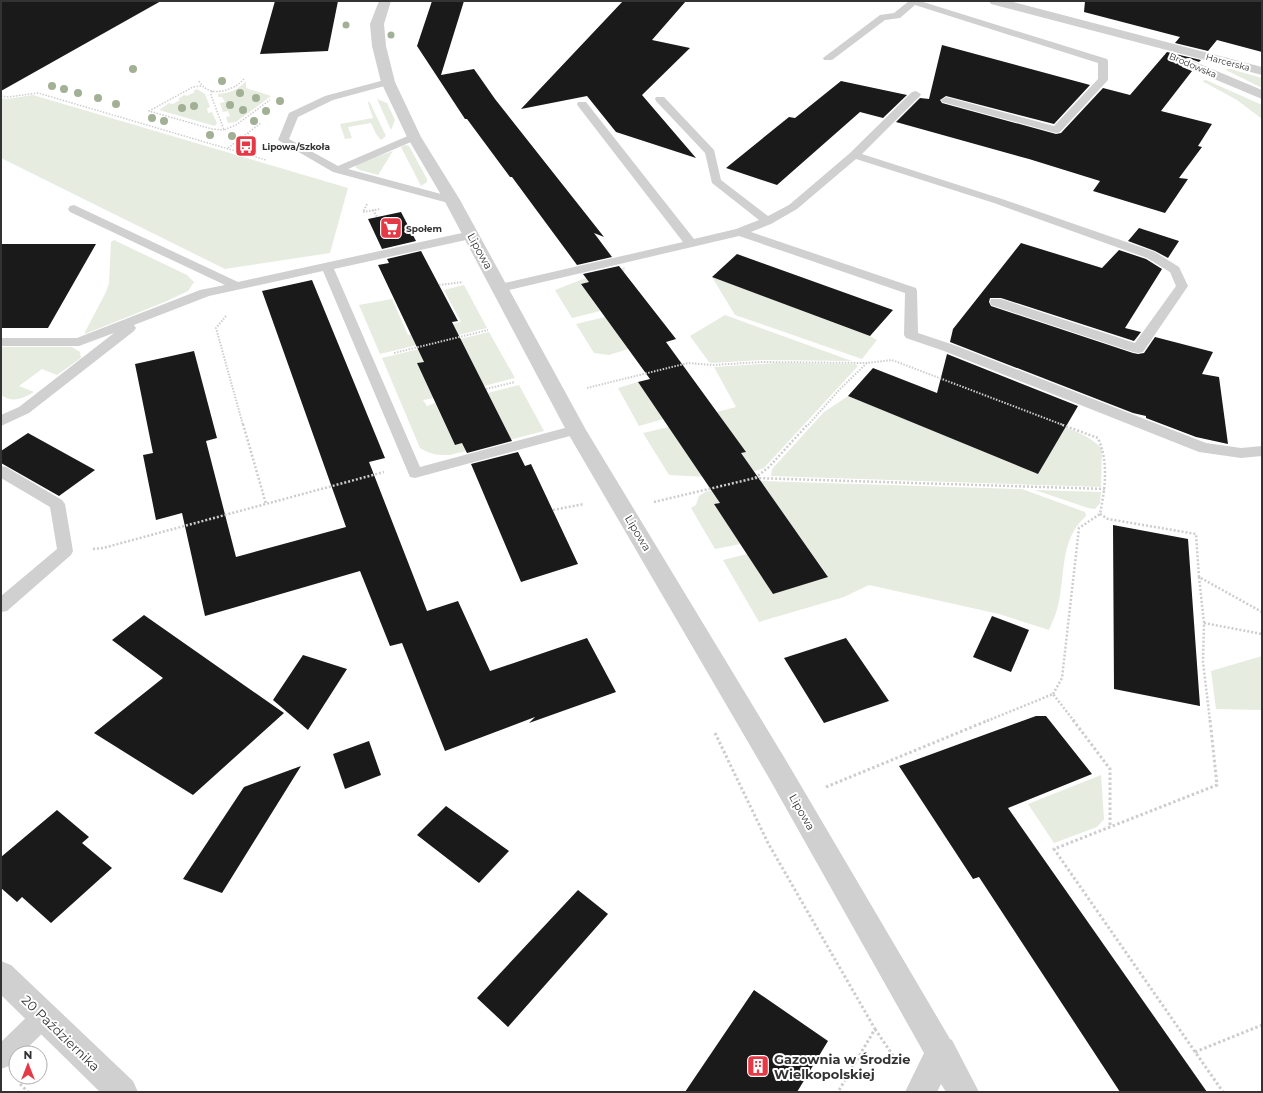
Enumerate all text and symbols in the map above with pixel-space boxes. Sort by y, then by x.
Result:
street label: Brodowska [1168,50,1218,80]
street label: Harcerska [1205,51,1251,73]
bus stop icon: Lipowa/Szkoła [233,133,259,159]
place label: Lipowa/Szkoła [262,141,330,152]
supermarket icon: Społem [378,215,404,241]
place label: Społem [406,223,442,234]
street label: Lipowa [464,230,496,272]
street label: Lipowa [622,512,654,554]
street label: Lipowa [786,791,818,833]
street label: 20 Października [19,992,103,1074]
north arrow [8,1045,48,1085]
text: N [24,1048,32,1062]
place label: Gazownia w Środzie Wielkopolskiej [774,1051,910,1082]
building icon: Gazownia w Środzie Wielkopolskiej [745,1053,771,1079]

